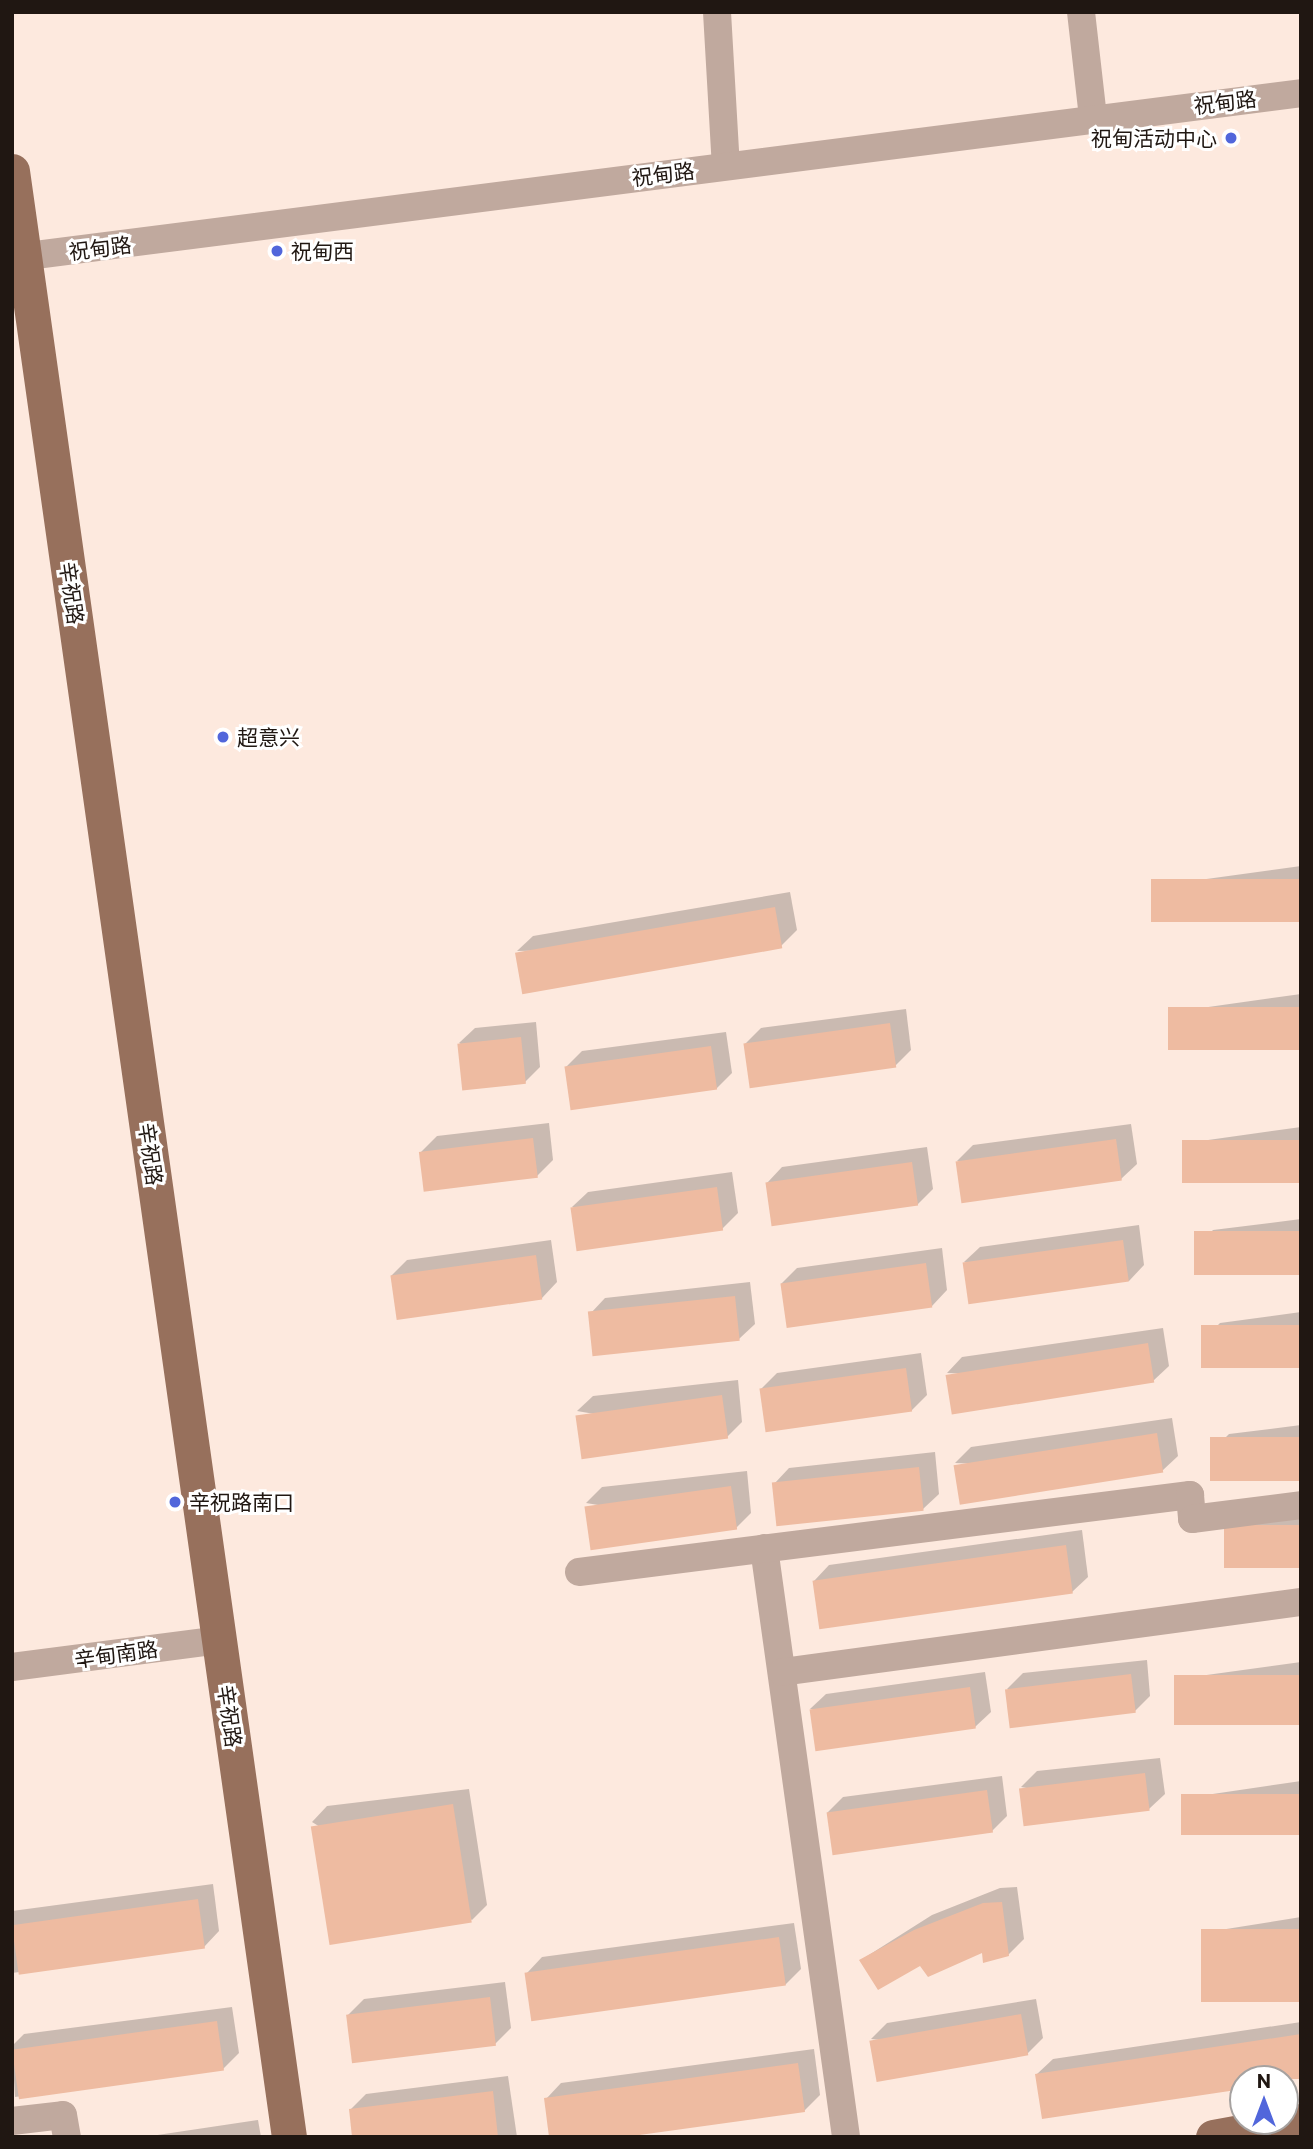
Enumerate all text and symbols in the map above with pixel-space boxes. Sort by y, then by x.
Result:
street label: 祝甸路 [1192,86,1258,118]
place label: 祝甸活动中心 [1091,125,1217,151]
marker: 祝甸活动中心 [1223,130,1239,146]
street label: 祝甸路 [630,158,696,190]
street label: 祝甸路 [67,232,133,264]
place label: 祝甸西 [291,238,354,264]
marker: 祝甸西 [269,243,285,259]
street label: 辛祝路 [55,560,89,626]
place label: 超意兴 [237,724,300,750]
marker: 超意兴 [215,729,231,745]
street label: 辛祝路 [134,1121,168,1187]
place label: 辛祝路南口 [189,1489,294,1515]
marker: 辛祝路南口 [167,1494,183,1510]
street label: 辛甸南路 [73,1636,159,1672]
street label: 辛祝路 [213,1683,247,1749]
north arrow [1229,2065,1299,2135]
text: N [1257,2069,1271,2092]

